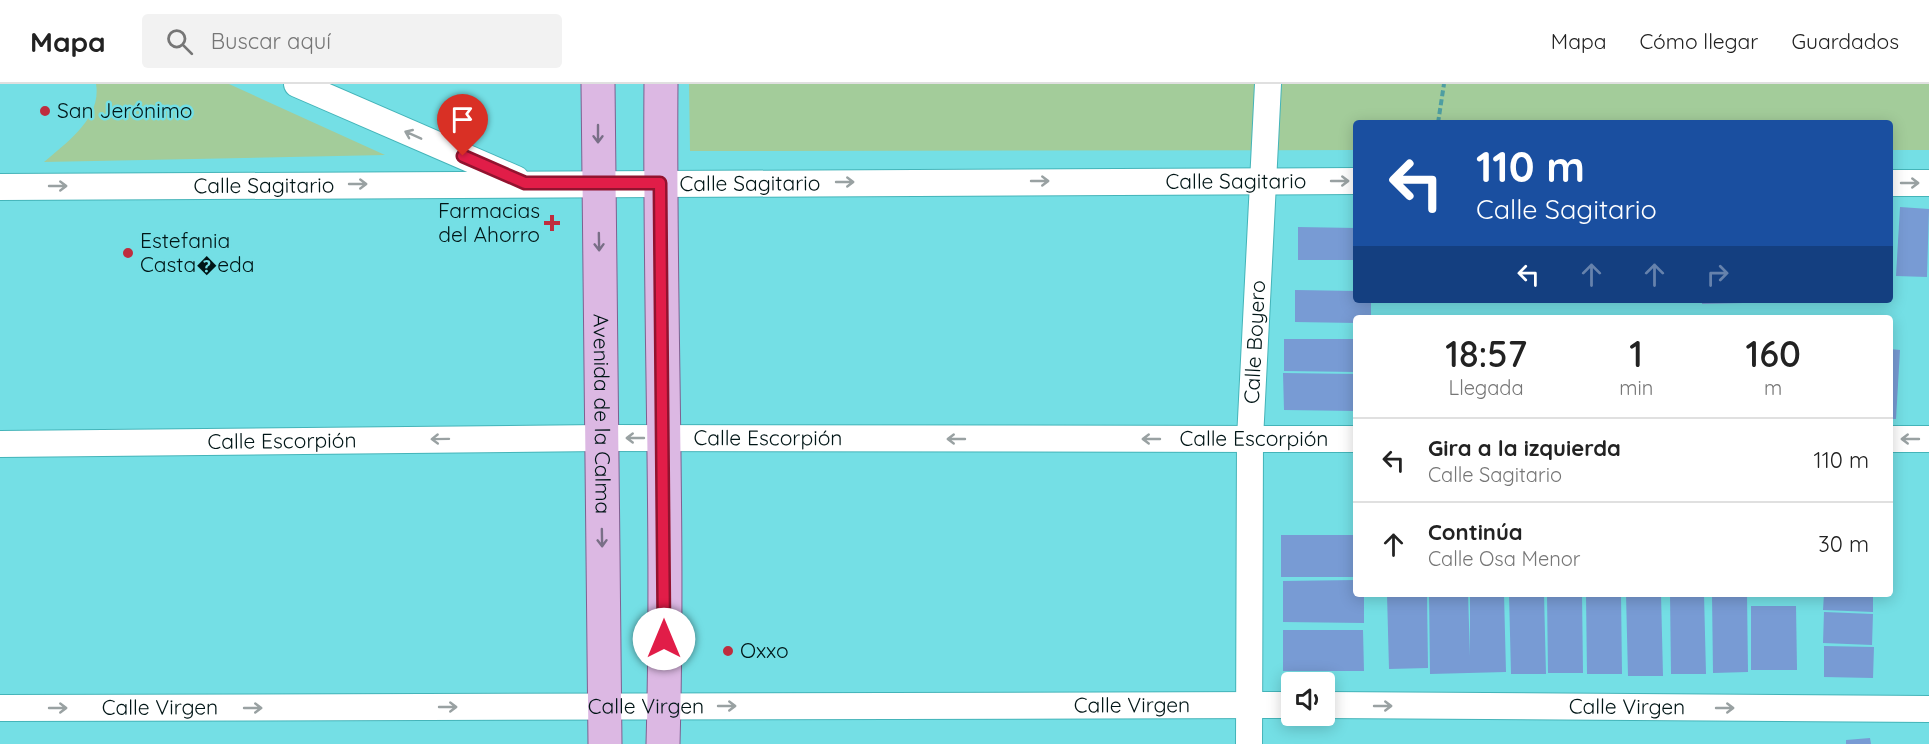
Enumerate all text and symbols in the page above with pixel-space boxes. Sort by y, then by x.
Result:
search box [142,14,562,68]
text: Mapa [30,24,106,59]
icon: search [163,25,196,58]
text: Buscar aquí [211,27,331,55]
text: Mapa [1551,28,1606,54]
text: Cómo llegar [1639,28,1758,54]
text: Guardados [1791,28,1899,54]
pin [437,94,488,156]
place label: San Jerónimo [57,97,193,123]
icon: arrive [446,103,479,136]
marker: San Jerónimo [38,104,52,118]
one-way arrow [592,123,604,143]
one-way arrow [405,128,423,140]
text: 110 m [1476,140,1585,193]
icon: left [1377,144,1455,222]
street label: Calle Sagitario [1166,167,1306,194]
street label: Calle Sagitario [680,169,820,196]
street label: Calle Sagitario [194,172,334,198]
one-way arrow [1029,175,1049,187]
one-way arrow [1329,175,1349,186]
one-way arrow [834,176,854,188]
one-way arrow [1899,177,1919,189]
one-way arrow [348,178,368,190]
one-way arrow [48,181,68,192]
text: Calle Sagitario [1476,192,1657,226]
place label: Farmacias del Ahorro [438,197,540,247]
marker: Farmacias del Ahorro [545,216,559,230]
place label: Estefania Casta�eda [140,227,254,277]
one-way arrow [593,232,605,252]
marker: Estefania Casta�eda [121,246,135,260]
icon: left [1512,258,1545,291]
icon: ahead [1575,258,1608,291]
icon: ahead [1638,258,1671,291]
icon: right [1701,258,1734,291]
street label: Calle Boyero [1238,280,1270,405]
street label: Avenida de la Calma [588,314,617,514]
text: 18:57 [1445,331,1527,376]
text: 1 [1629,331,1643,376]
text: 160 [1745,331,1801,376]
text: Llegada [1449,375,1524,400]
text: min [1619,375,1653,400]
text: m [1764,375,1782,400]
street label: Calle Escorpión [693,424,843,450]
street label: Calle Escorpión [1179,425,1329,451]
street label: Calle Escorpión [207,426,357,454]
one-way arrow [625,432,645,444]
one-way arrow [946,433,966,445]
one-way arrow [1141,433,1161,445]
one-way arrow [1900,433,1920,445]
one-way arrow [430,434,450,445]
text: Gira a la izquierda [1428,434,1621,462]
icon: left [1377,444,1410,477]
text: 110 m [1814,446,1869,474]
text: Calle Sagitario [1428,462,1562,487]
text: Continúa [1428,518,1523,546]
one-way arrow [596,528,608,548]
icon: ahead [1377,528,1410,561]
text: 30 m [1818,530,1869,558]
text: Calle Osa Menor [1428,546,1581,571]
position arrow [632,607,696,671]
place label: Oxxo [740,637,789,663]
marker: Oxxo [721,644,735,658]
map controls [1281,672,1335,726]
button: sound [1281,672,1335,726]
street label: Calle Virgen [1074,691,1190,718]
street label: Calle Virgen [588,692,704,719]
street label: Calle Virgen [102,693,218,720]
street label: Calle Virgen [1569,693,1685,719]
one-way arrow [717,700,737,712]
one-way arrow [1372,700,1392,712]
one-way arrow [438,701,458,713]
one-way arrow [48,702,68,714]
one-way arrow [243,702,263,714]
one-way arrow [1714,702,1734,714]

